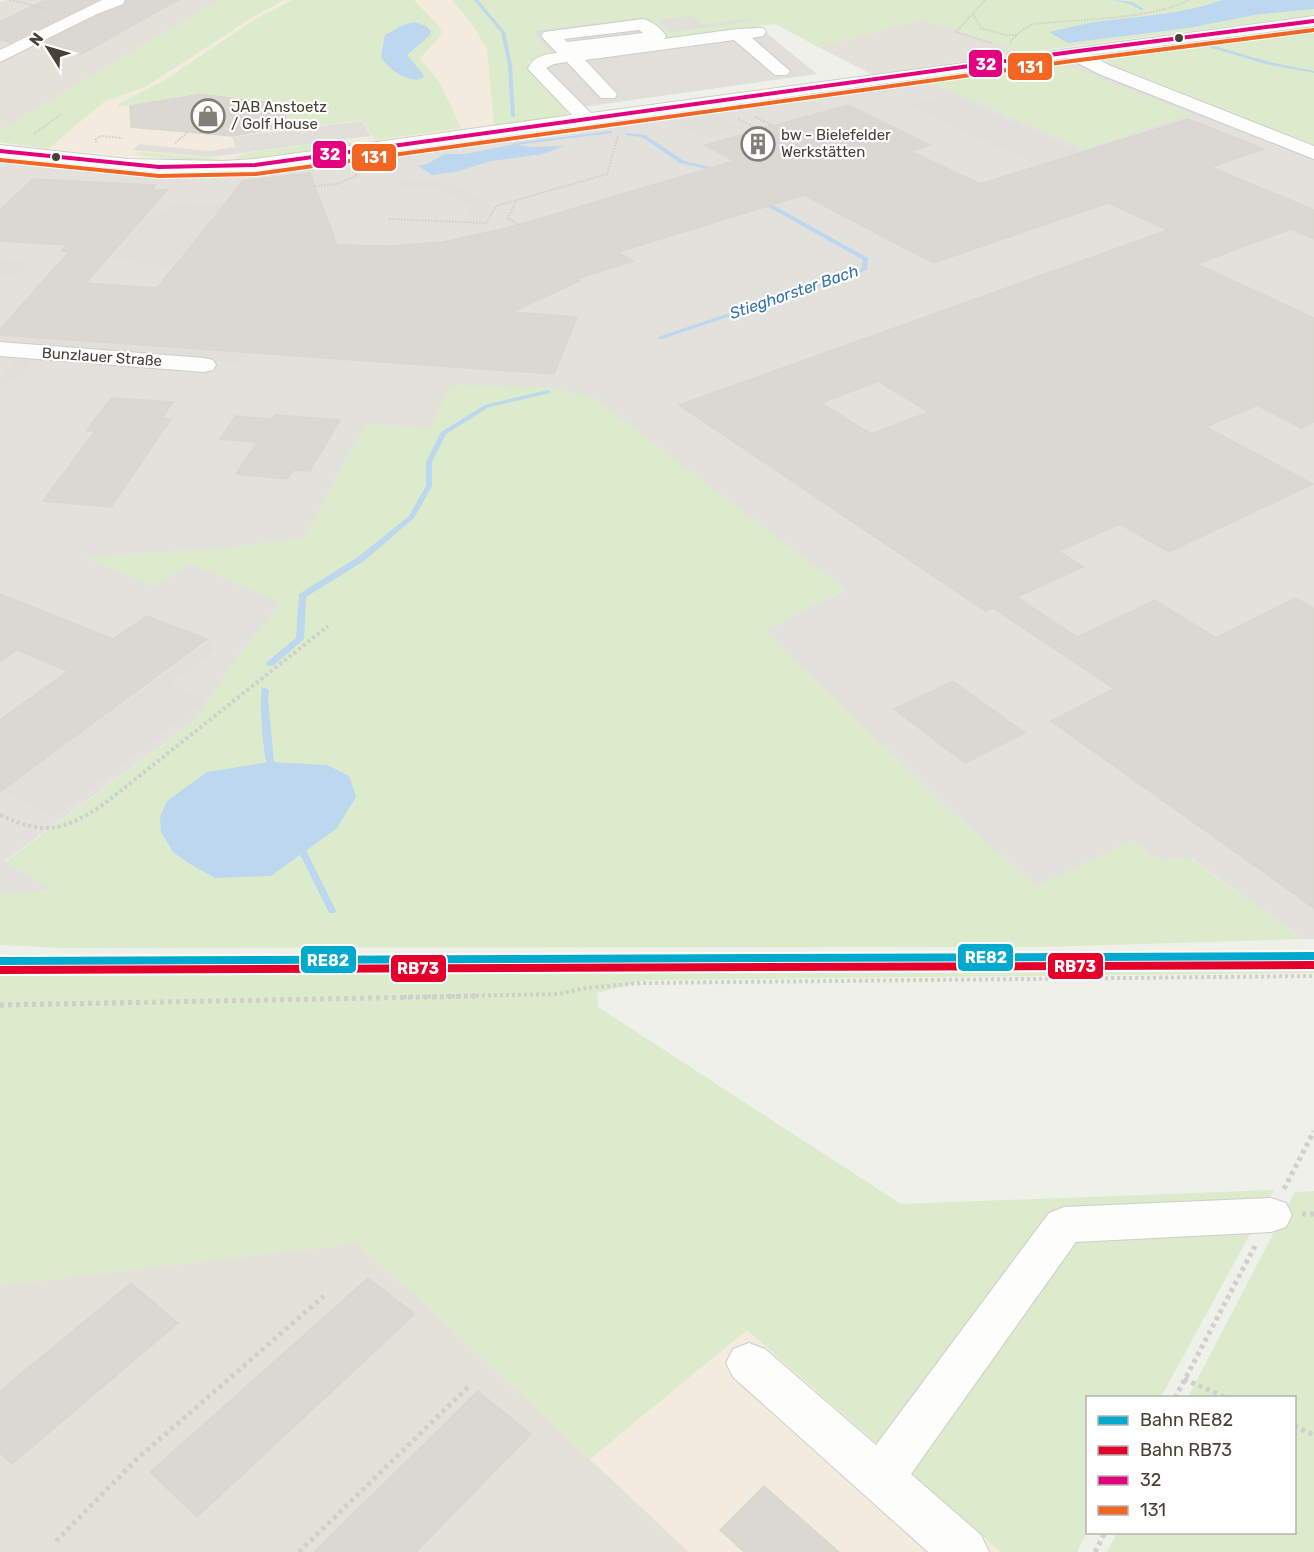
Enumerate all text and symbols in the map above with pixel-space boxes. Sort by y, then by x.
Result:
north arrow [18,18,78,78]
text: N [25,29,47,50]
unlabelled marker [1173,32,1185,44]
line badge: 32 [968,49,1003,78]
line badge: 131 [1007,52,1053,81]
text: 32 [976,55,996,74]
text: 131 [1017,58,1043,77]
shop icon: JAB Anstoetz / Golf House [190,98,226,134]
place label: JAB Anstoetz / Golf House [231,98,327,133]
building icon: bw - Bielefelder Werkstätten [740,126,776,162]
place label: bw - Bielefelder Werkstätten [781,126,891,161]
line badge: 32 [312,140,347,169]
line badge: 131 [351,143,397,172]
text: 32 [320,145,340,164]
text: 131 [361,148,387,167]
unlabelled marker [50,151,62,163]
water label: Stieghorster Bach [727,261,861,323]
street label: Bunzlauer Straße [41,344,163,370]
line badge: RE82 [957,943,1014,972]
line badge: RE82 [300,945,357,974]
text: RE82 [965,948,1007,967]
text: RE82 [307,951,349,970]
line badge: RB73 [1047,952,1104,980]
line badge: RB73 [390,954,447,983]
text: RB73 [1054,957,1096,976]
text: RB73 [397,959,439,978]
legend [1086,1396,1296,1534]
text: Bahn RE82 [1140,1409,1233,1431]
text: Bahn RB73 [1140,1439,1232,1461]
text: 32 [1140,1469,1161,1491]
text: 131 [1140,1499,1166,1521]

